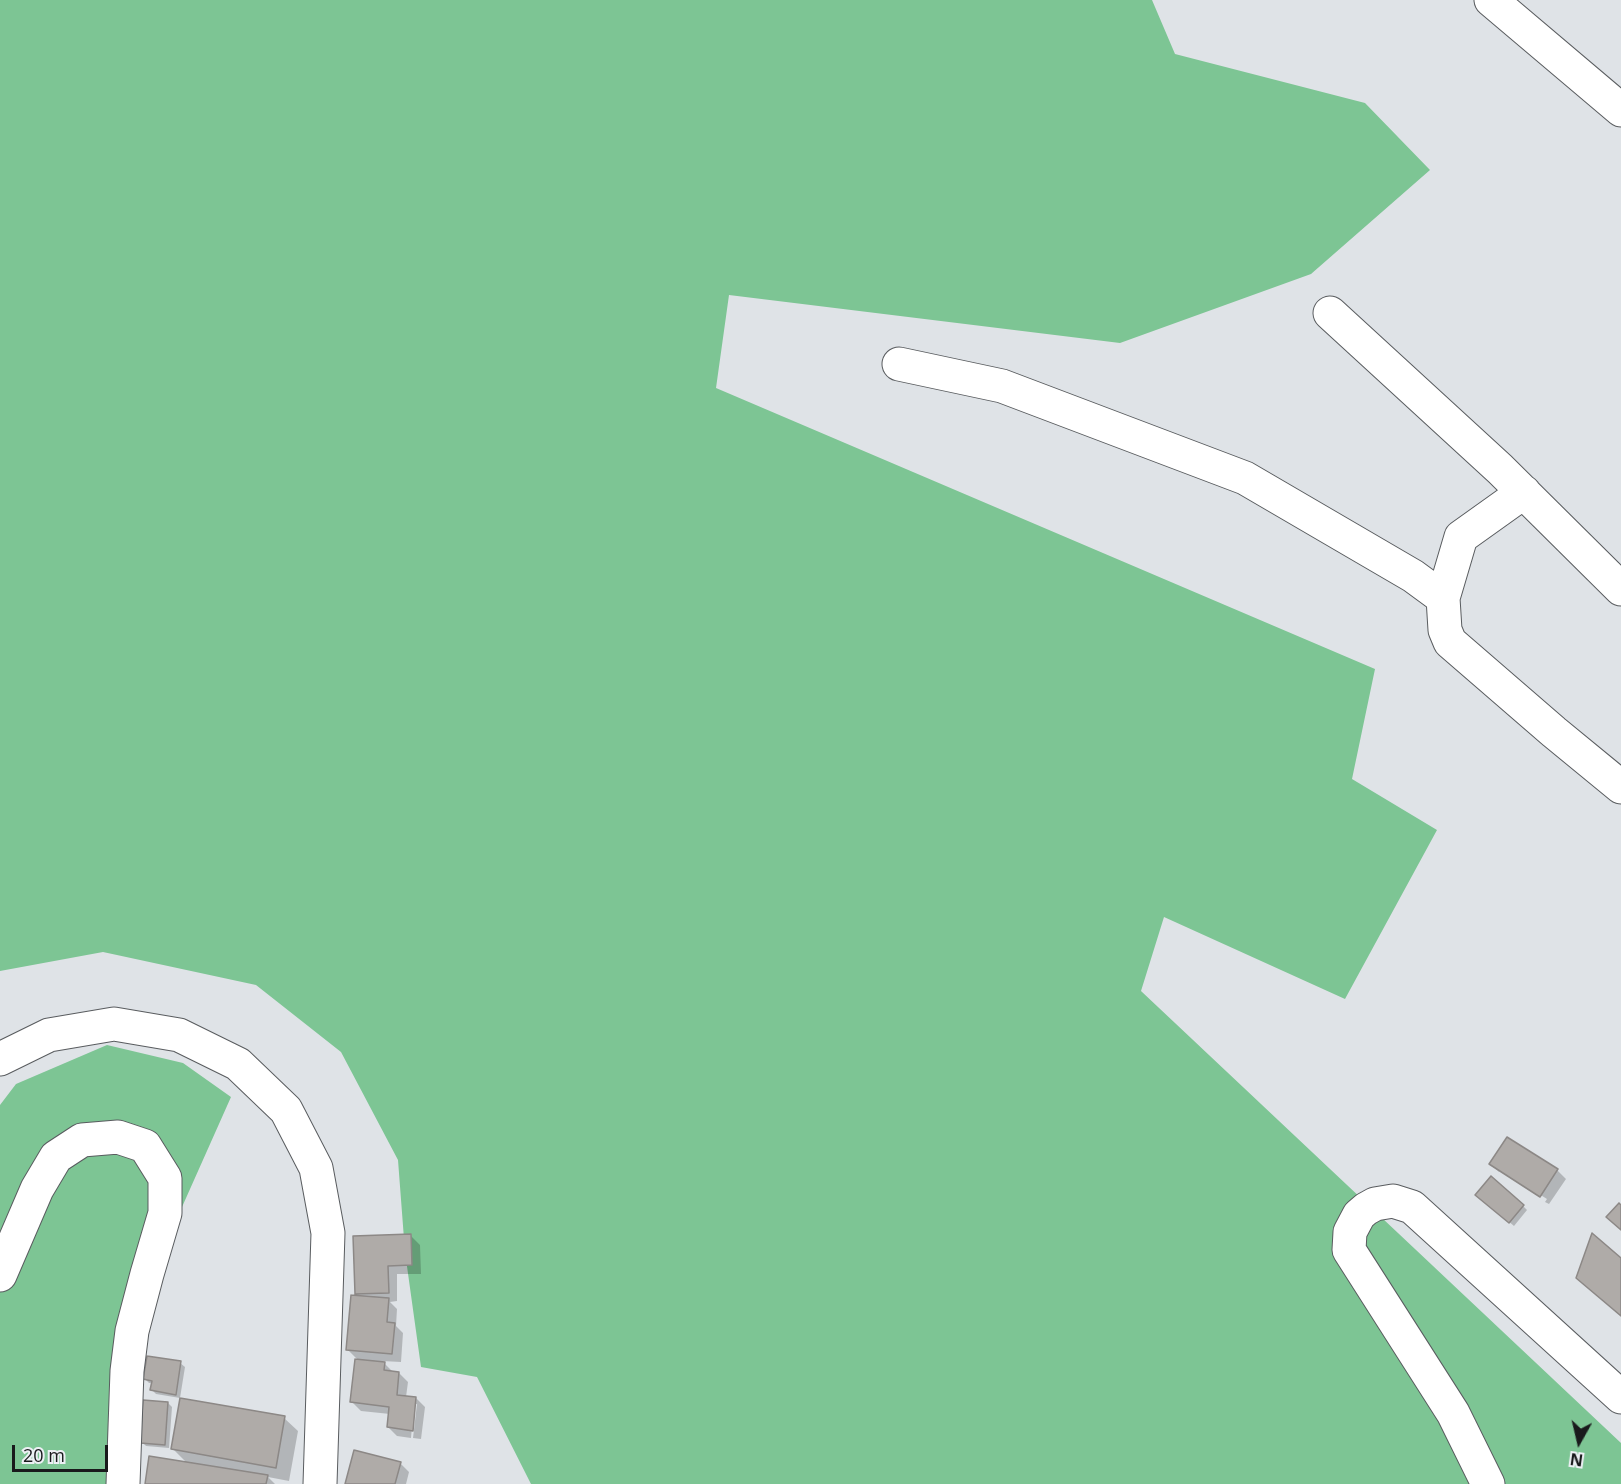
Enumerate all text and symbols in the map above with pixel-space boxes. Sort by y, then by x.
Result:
north arrow [1549,1412,1609,1472]
scale bar [15,1433,111,1471]
text: 20 m [23,1443,65,1467]
text: N [1569,1448,1584,1472]

